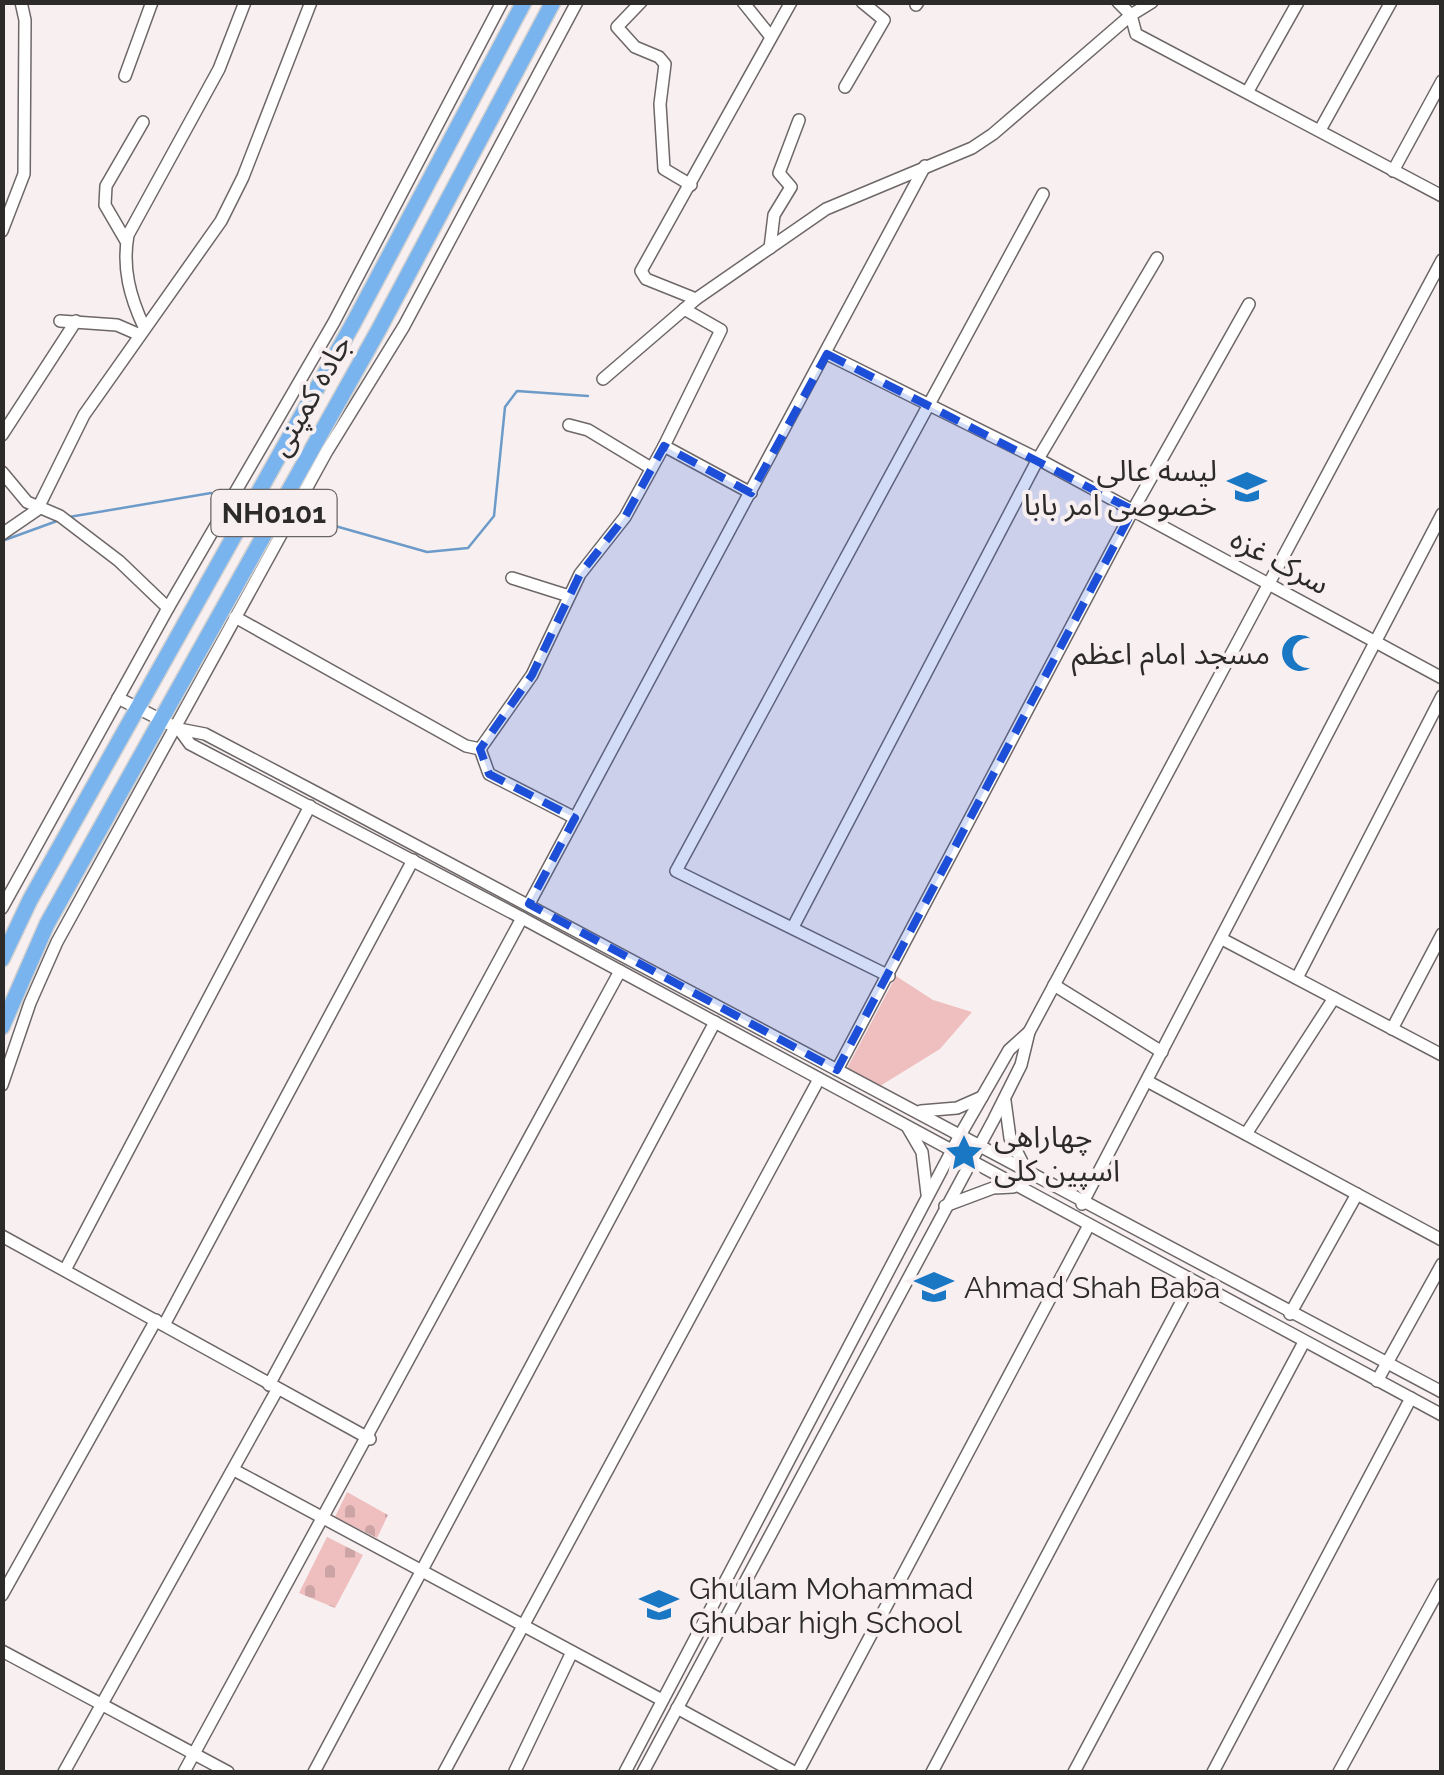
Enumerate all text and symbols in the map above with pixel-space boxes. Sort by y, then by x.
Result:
street label: جاده کمپنی [261,328,361,463]
place label: لیسه عالی خصوصی امر بابا [1024,453,1217,522]
school or university icon: لیسه عالی خصوصی امر بابا [1226,466,1268,508]
road number: NH0101 [212,490,336,536]
street label: سرک غزه [1225,521,1335,601]
mosque icon: مسجد امام اعظم [1279,632,1321,674]
place label: مسجد امام اعظم [1072,636,1270,677]
place label: چهاراهی اسپین کلی [994,1119,1120,1190]
place icon: چهاراهی اسپین کلی [943,1132,985,1174]
school or university icon: Ahmad Shah Baba [913,1266,955,1308]
place label: Ahmad Shah Baba [964,1270,1220,1305]
place label: Ghulam Mohammad Ghubar high School [689,1571,973,1640]
school or university icon: Ghulam Mohammad Ghubar high School [638,1584,680,1626]

